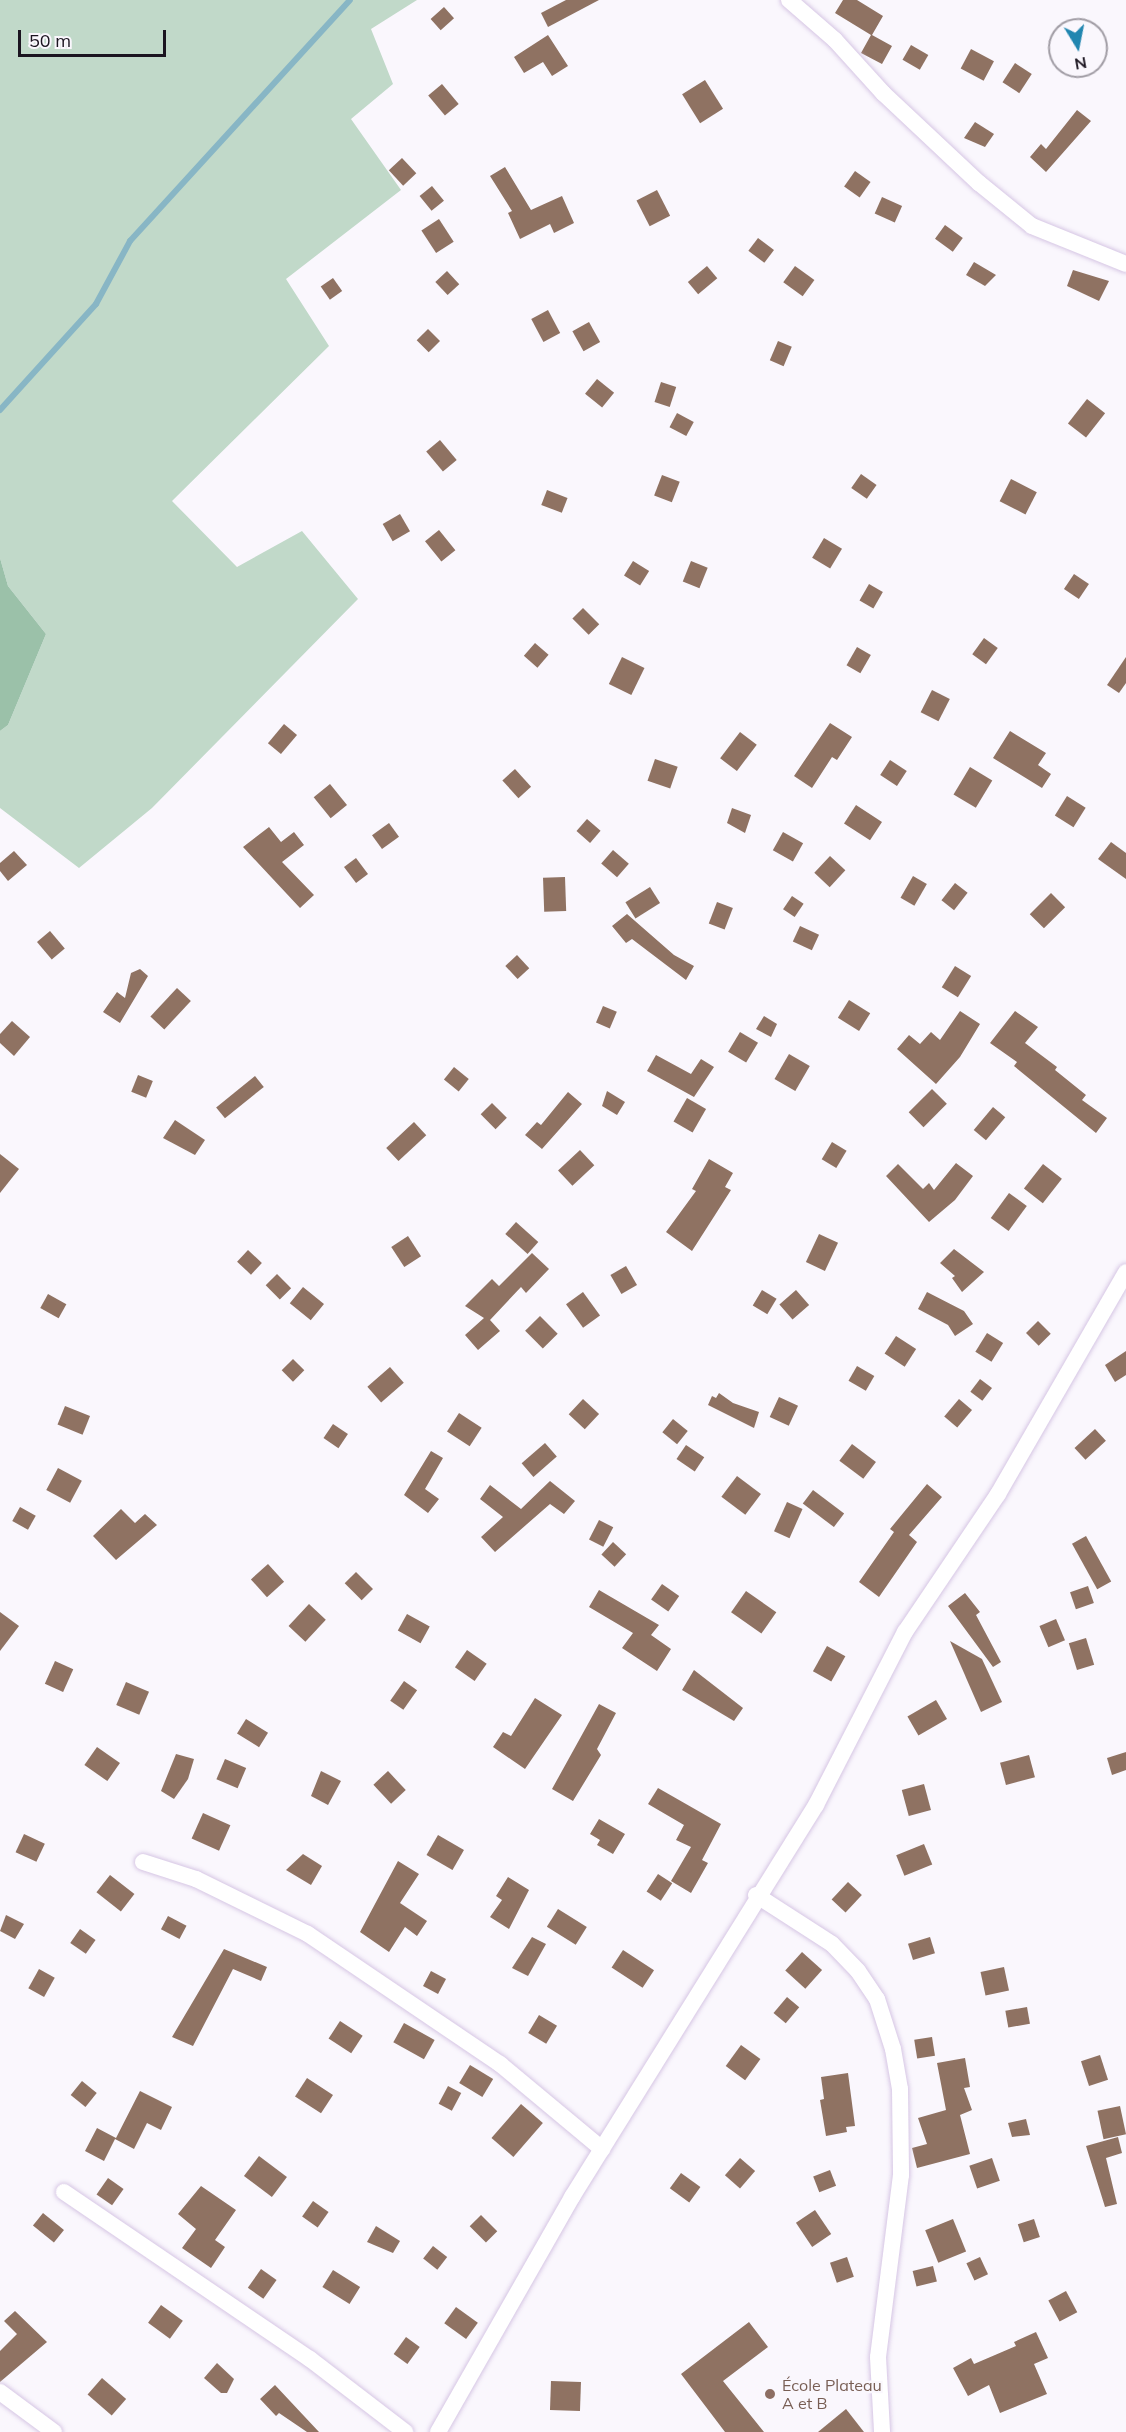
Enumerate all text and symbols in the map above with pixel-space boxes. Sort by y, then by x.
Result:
scale bar [21,18,170,56]
north arrow [1048,18,1108,78]
text: 50 m [29,29,71,52]
text: N [1073,53,1088,75]
place label: École Plateau A et B [782,2375,882,2413]
marker: École Plateau A et B [763,2387,777,2401]

